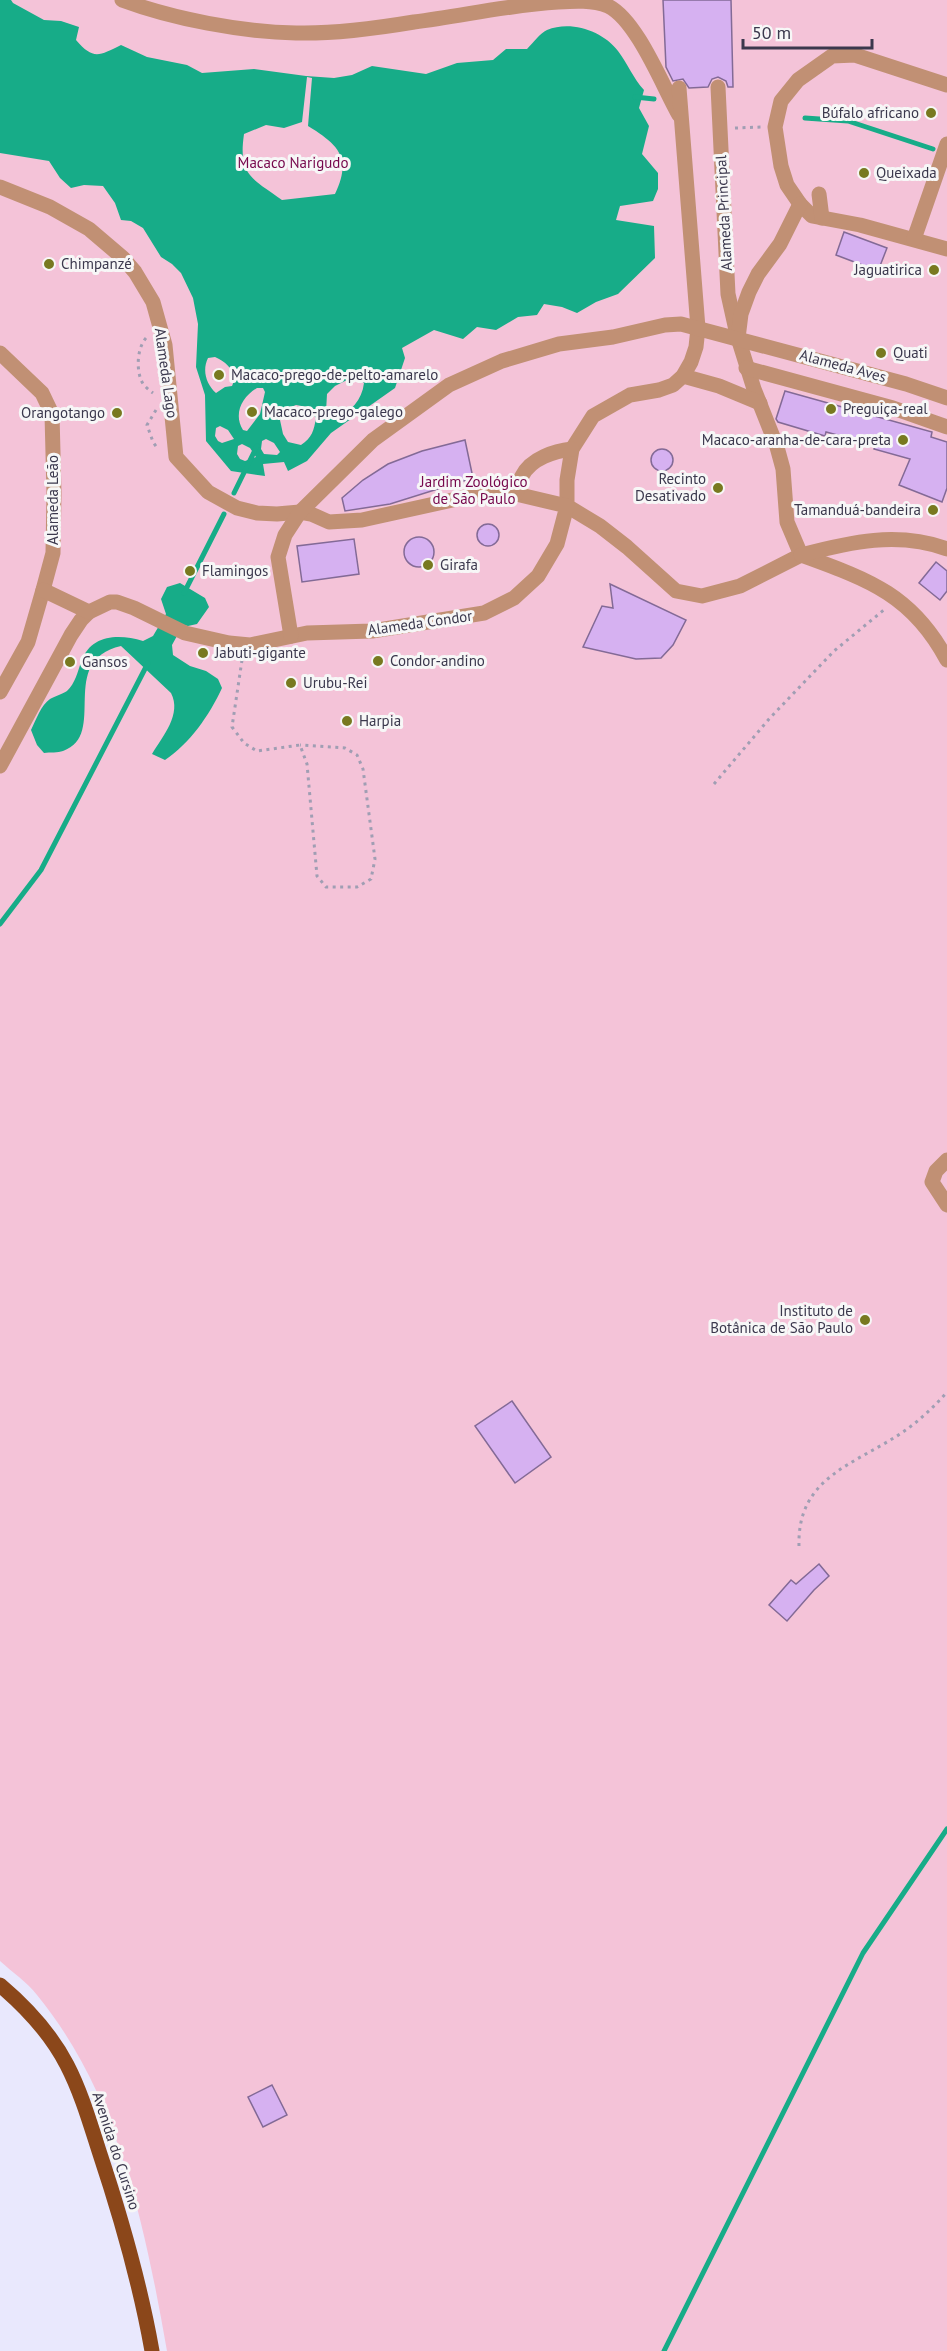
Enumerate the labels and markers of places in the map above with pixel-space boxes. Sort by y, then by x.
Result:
place label: Búfalo africano [822,103,919,122]
marker: Búfalo africano [924,106,938,120]
place label: Queixada [876,163,937,182]
marker: Queixada [857,166,871,180]
place label: Chimpanzé [61,254,132,273]
marker: Chimpanzé [42,257,56,271]
place label: Jaguatirica [853,260,922,279]
marker: Jaguatirica [927,263,941,277]
place label: Quati [893,343,928,362]
marker: Quati [874,346,888,360]
place label: Macaco-prego-de-pelto-amarelo [231,365,438,384]
marker: Macaco-prego-de-pelto-amarelo [212,368,226,382]
place label: Preguiça-real [843,399,928,418]
place label: Macaco-prego-galego [264,402,403,421]
marker: Preguiça-real [824,402,838,416]
place label: Orangotango [21,403,105,422]
marker: Macaco-prego-galego [245,405,259,419]
marker: Orangotango [110,406,124,420]
place label: Macaco-aranha-de-cara-preta [702,430,891,449]
marker: Macaco-aranha-de-cara-preta [896,433,910,447]
place label: Recinto Desativado [635,469,706,505]
marker: Recinto Desativado [711,481,725,495]
place label: Tamanduá-bandeira [794,500,921,519]
marker: Tamanduá-bandeira [926,503,940,517]
place label: Girafa [440,555,478,574]
marker: Girafa [421,558,435,572]
place label: Flamingos [202,561,268,580]
marker: Flamingos [183,564,197,578]
place label: Jabuti-gigante [214,643,306,662]
marker: Jabuti-gigante [196,646,210,660]
place label: Condor-andino [390,651,485,670]
place label: Gansos [82,652,128,671]
marker: Condor-andino [371,654,385,668]
marker: Gansos [63,655,77,669]
place label: Urubu-Rei [303,673,367,692]
marker: Urubu-Rei [284,676,298,690]
place label: Harpia [359,711,401,730]
marker: Harpia [340,714,354,728]
place label: Instituto de Botânica de São Paulo [710,1301,853,1337]
marker: Instituto de Botânica de São Paulo [858,1313,872,1327]

